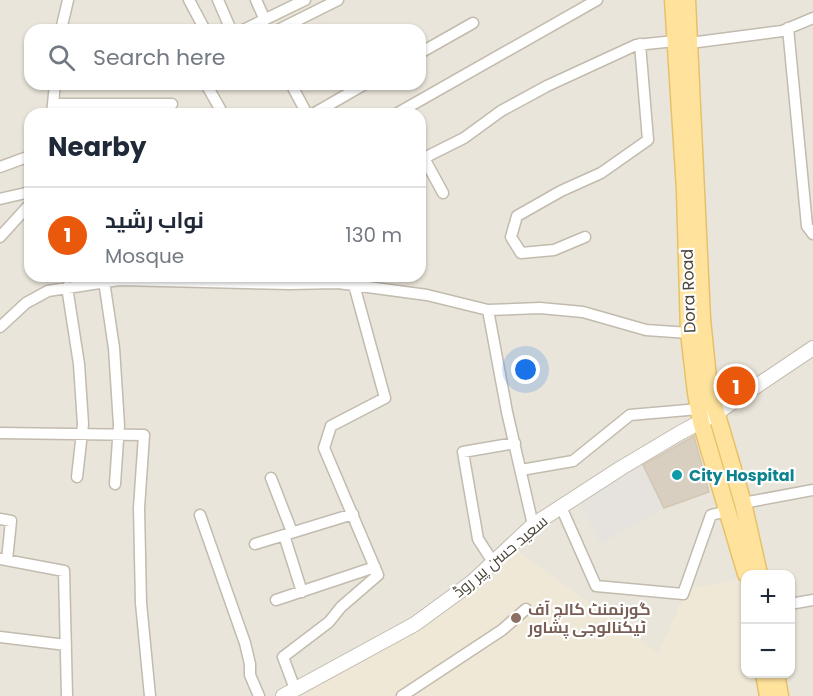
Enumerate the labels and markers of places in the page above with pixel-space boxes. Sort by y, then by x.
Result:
pin: 1 [716,364,756,408]
place label: City Hospital [689,464,794,487]
marker: City Hospital [670,468,684,482]
place label: گورنمنٹ کالج آف ٹیکنالوجی پشاور [527,598,651,639]
marker: گورنمنٹ کالج آف ٹیکنالوجی پشاور [509,611,523,625]

